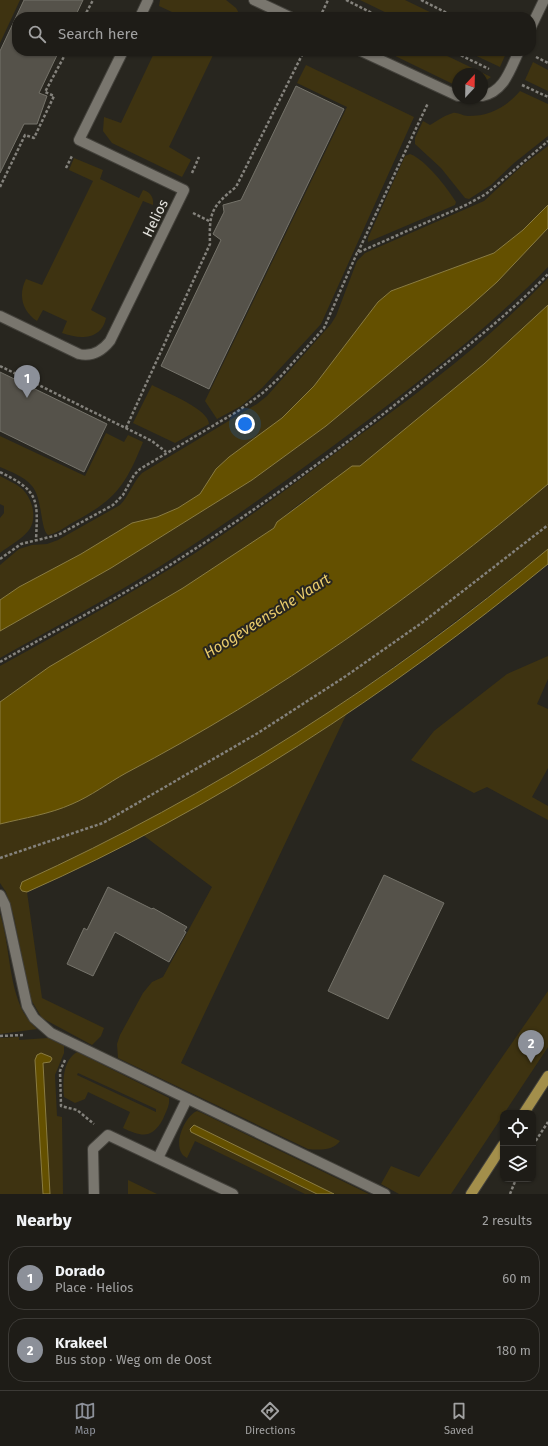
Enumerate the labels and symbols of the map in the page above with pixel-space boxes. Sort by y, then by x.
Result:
north arrow [452,68,488,104]
street label: Helios [139,196,172,240]
pin: 1 [14,365,40,398]
your location [235,414,255,434]
water label: Hoogeveensche Vaart [201,569,334,662]
pin: 2 [518,1030,544,1063]

